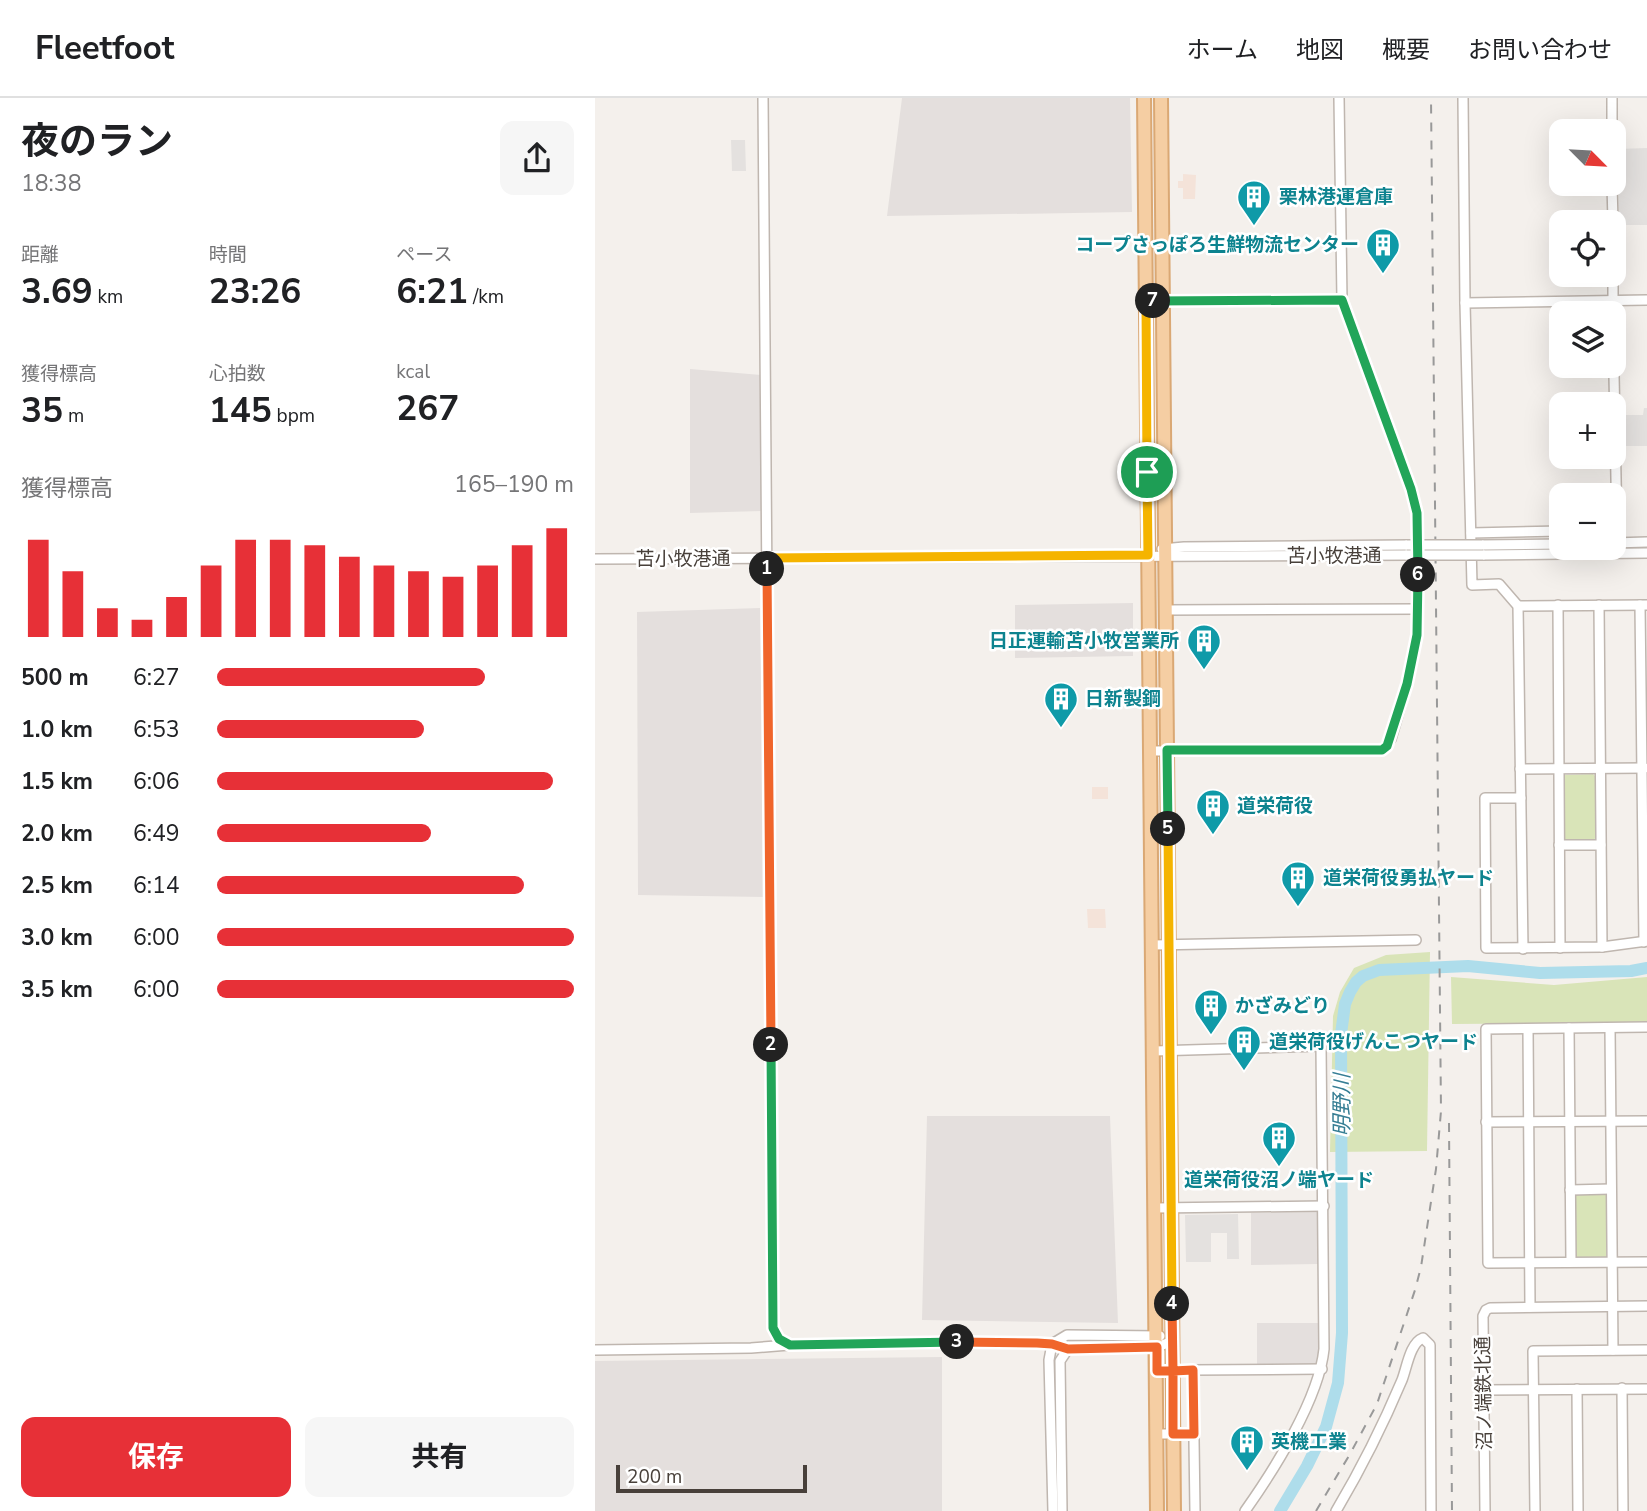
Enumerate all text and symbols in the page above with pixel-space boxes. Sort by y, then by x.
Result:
text: Fleetfoot [35,26,174,71]
text: ホーム [1187,34,1258,66]
text: 地図 [1296,34,1344,66]
text: 概要 [1382,34,1430,66]
text: お問い合わせ [1468,34,1612,66]
text: 夜のラン [21,116,173,167]
north arrow [1549,119,1626,196]
map controls [1549,119,1626,560]
button: share [500,121,574,195]
text: 18:38 [21,168,81,199]
building icon: 栗林港運倉庫 [1235,178,1273,227]
place label: 栗林港運倉庫 [1279,184,1393,210]
button: locate [1549,210,1626,287]
building icon: コープさっぽろ生鮮物流センター [1364,226,1402,275]
place label: コープさっぽろ生鮮物流センター [1075,232,1359,258]
text: 距離 [21,242,59,268]
text: 時間 [209,242,247,268]
text: ペース [396,242,452,268]
text: 3.69 [21,268,93,315]
text: 23:26 [209,268,301,315]
text: 6:21 [396,268,468,315]
text: km [93,284,123,310]
text: /km [468,284,504,310]
pin: 7 [1135,284,1171,318]
text: 7 [1147,287,1158,313]
button: layers [1549,301,1626,378]
text: kcal [396,359,430,385]
text: 獲得標高 [21,361,97,387]
text: 心拍数 [209,361,266,387]
text: 267 [396,385,459,432]
text: 35 [21,387,63,434]
text: 145 [209,387,272,434]
button: + [1549,392,1626,469]
text: m [63,403,84,429]
text: bpm [272,403,315,429]
pin [1117,442,1177,502]
icon: arrive [1128,453,1166,491]
text: 165–190 m [454,469,574,500]
text: 獲得標高 [21,473,113,504]
button: − [1549,483,1626,560]
street label: 苫小牧港通 [1286,543,1382,569]
street label: 苫小牧港通 [635,546,731,572]
pin: 1 [749,552,785,587]
text: 1 [761,555,772,581]
pin: 6 [1401,558,1435,592]
text: 6 [1412,561,1423,587]
building icon: 日正運輸苫小牧営業所 [1185,622,1223,671]
place label: 日正運輸苫小牧営業所 [989,628,1179,654]
text: 500 m [21,662,89,693]
text: 6:27 [133,662,180,693]
building icon: 日新製鋼 [1042,680,1080,729]
place label: 日新製鋼 [1085,686,1161,712]
text: 1.0 km [21,714,93,745]
text: 6:53 [133,714,180,745]
text: 1.5 km [21,766,93,797]
text: 6:06 [133,766,180,797]
building icon: 道栄荷役 [1194,787,1232,836]
place label: 道栄荷役 [1237,793,1313,819]
pin: 5 [1151,812,1185,846]
text: 5 [1162,815,1173,841]
text: 2.0 km [21,818,93,849]
text: 6:49 [133,818,180,849]
building icon: 道栄荷役勇払ヤード [1279,859,1317,908]
place label: 道栄荷役勇払ヤード [1323,865,1494,891]
text: 2.5 km [21,870,93,901]
text: 6:14 [133,870,180,901]
text: 3.0 km [21,922,93,953]
text: 6:00 [133,922,180,953]
text: 3.5 km [21,974,93,1005]
text: 6:00 [133,974,180,1005]
building icon: かざみどり [1192,987,1230,1036]
place label: かざみどり [1235,993,1330,1019]
building icon: 道栄荷役げんこつヤード [1225,1023,1263,1072]
pin: 2 [753,1028,789,1062]
place label: 道栄荷役げんこつヤード [1269,1029,1478,1055]
text: 2 [765,1031,776,1057]
water label: 明野川 [1328,1072,1356,1137]
building icon: 道栄荷役沼ノ端ヤード [1260,1119,1298,1168]
place label: 道栄荷役沼ノ端ヤード [1184,1167,1374,1193]
pin: 4 [1155,1286,1189,1322]
text: 4 [1166,1290,1177,1316]
pin: 3 [939,1324,975,1360]
text: 3 [951,1328,962,1354]
street label: 沼ノ端鉄北通 [1470,1336,1498,1450]
button: 保存 [21,1417,291,1497]
button: 共有 [305,1417,574,1497]
building icon: 英機工業 [1228,1423,1266,1472]
place label: 英機工業 [1271,1429,1347,1455]
scale bar [616,1462,807,1494]
text: 200 m [627,1464,682,1490]

